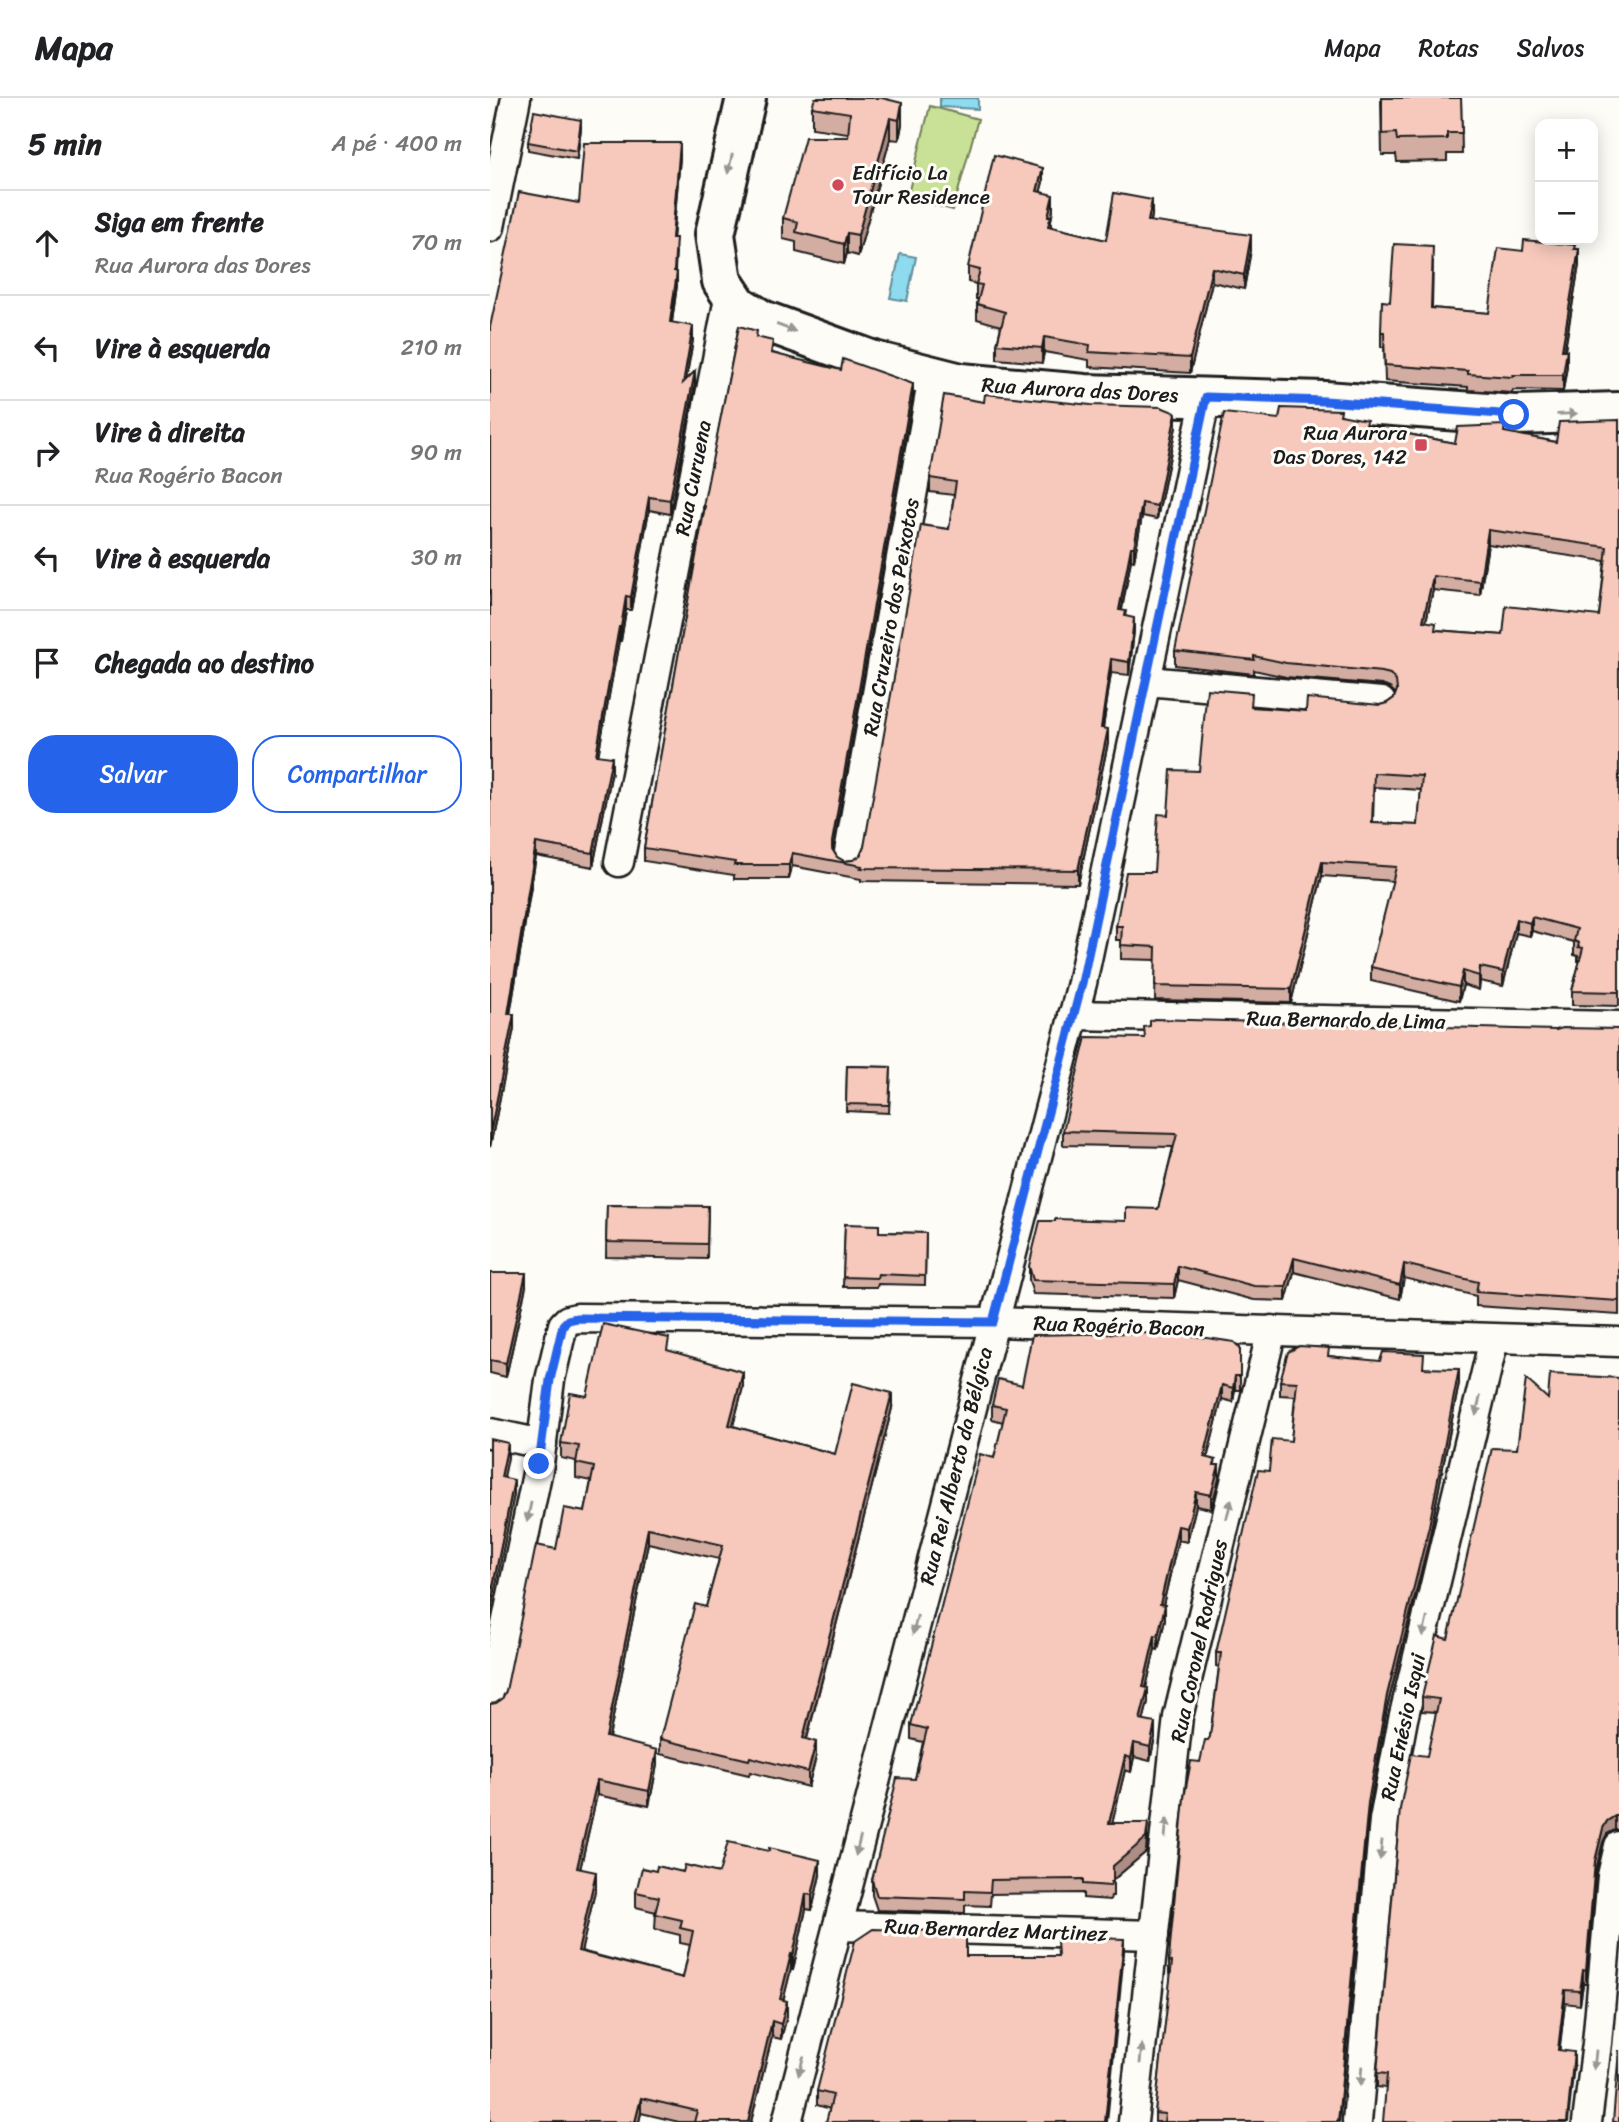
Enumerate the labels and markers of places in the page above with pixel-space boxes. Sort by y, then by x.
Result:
place label: Edifício La Tour Residence [852,154,990,216]
marker: Edifício La Tour Residence [830,177,846,193]
place label: Rua Aurora Das Dores, 142 [1273,414,1407,476]
marker: Rua Aurora Das Dores, 142 [1413,437,1429,453]

